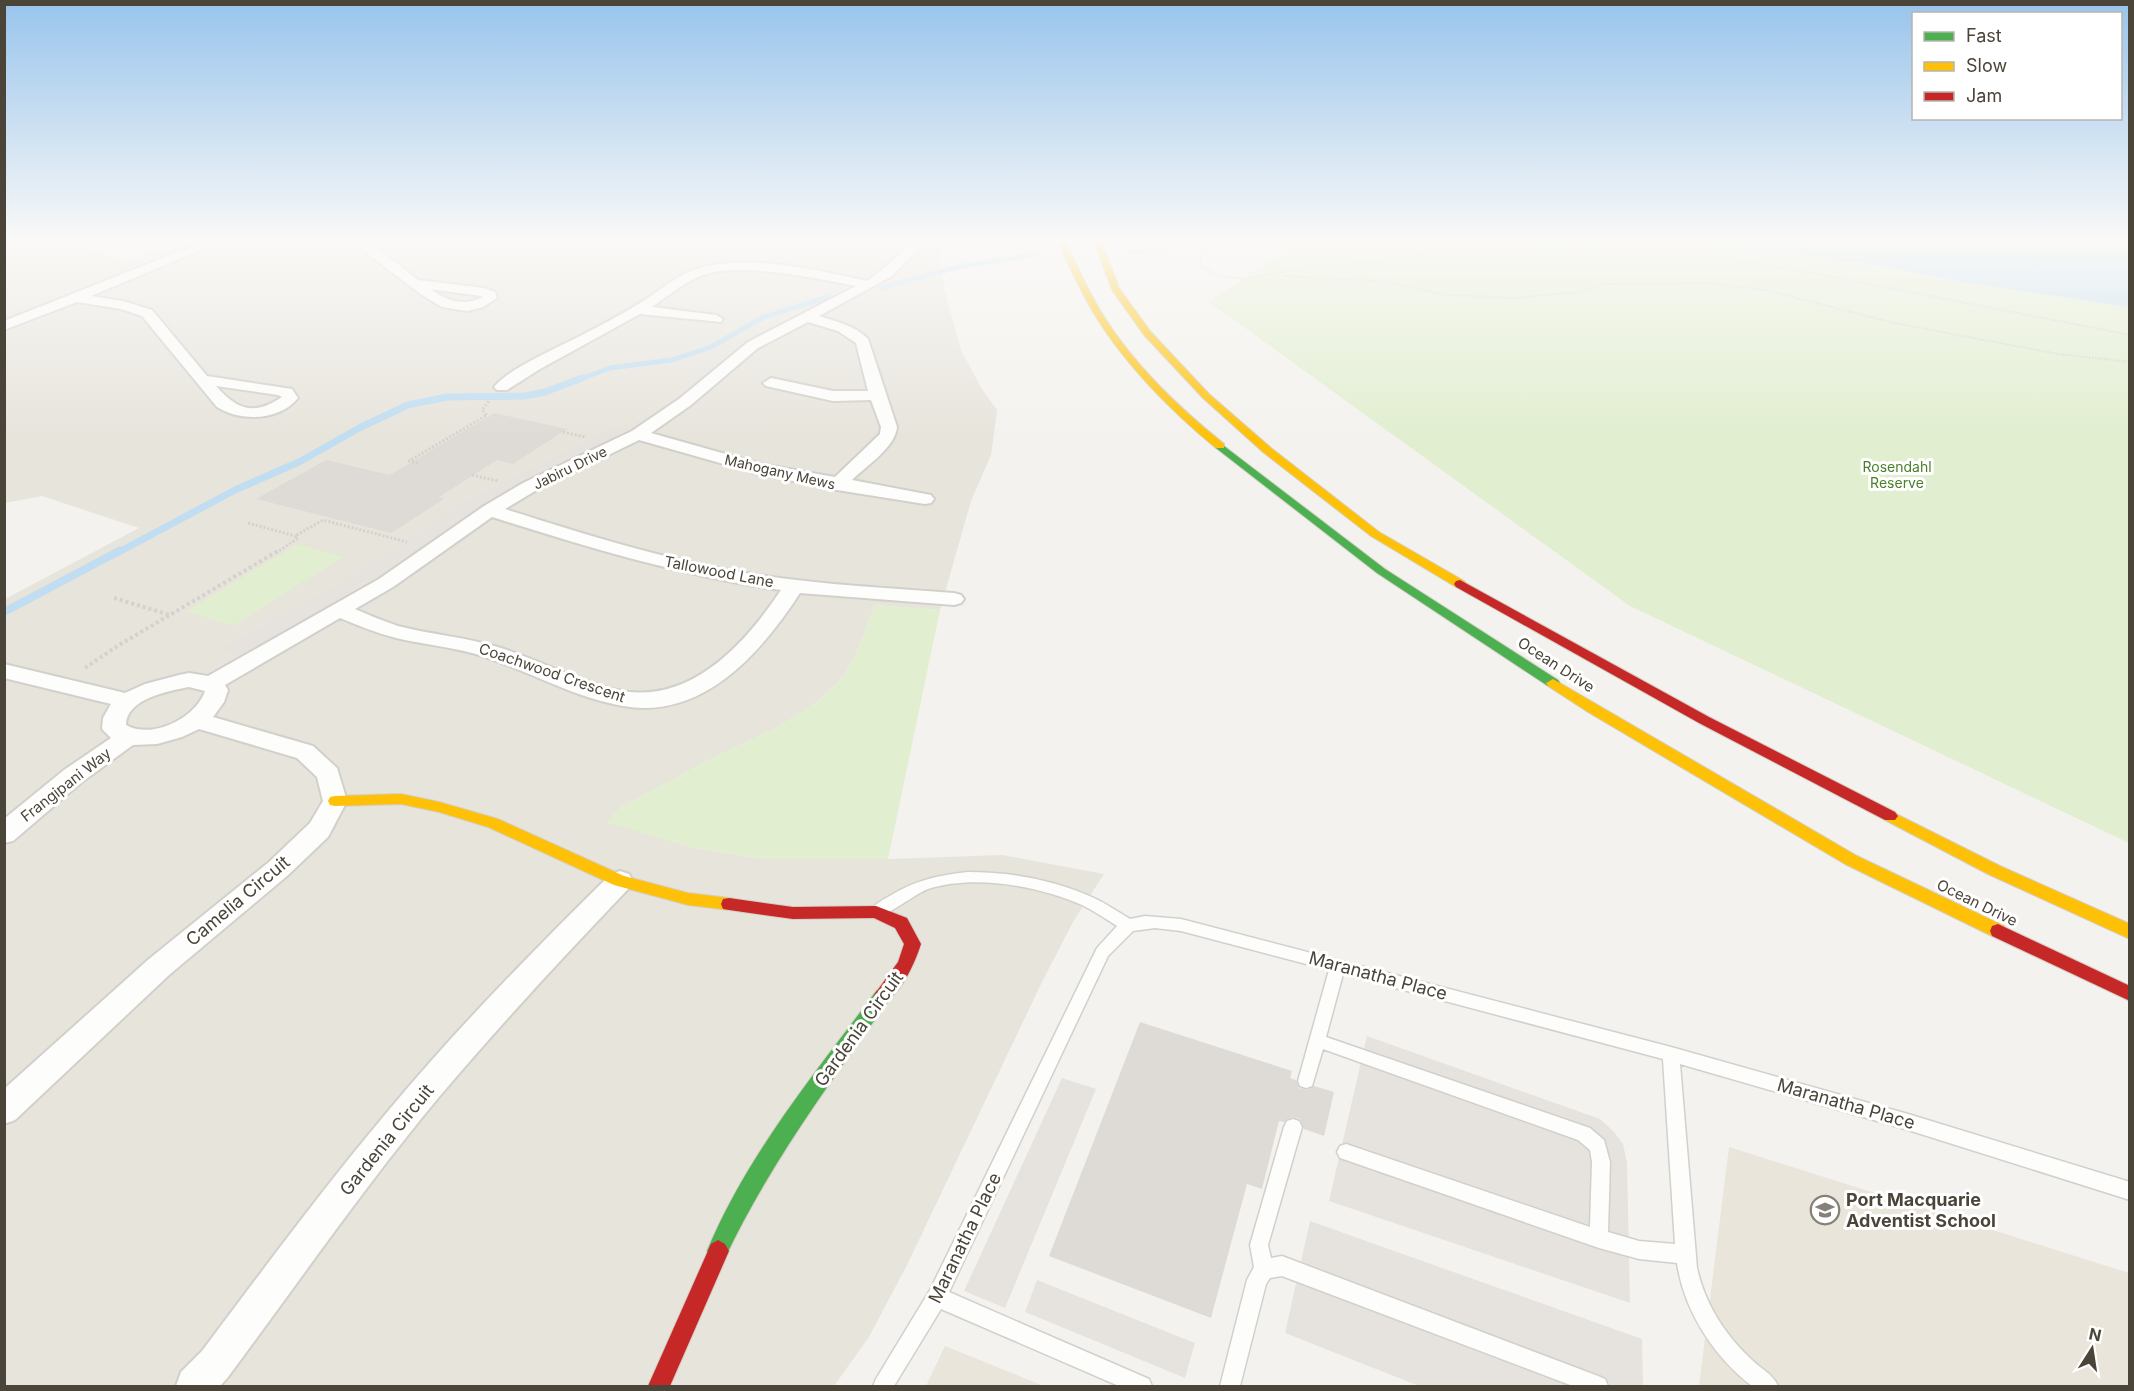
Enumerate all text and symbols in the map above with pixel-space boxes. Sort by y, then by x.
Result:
legend [1912,12,2122,120]
text: Fast [1966,25,2002,46]
text: Slow [1966,55,2007,76]
text: Jam [1966,85,2002,106]
street label: Jabiru Drive [530,442,609,493]
street label: Mahogany Mews [723,451,837,492]
park label: Rosendahl Reserve [1862,458,1932,491]
street label: Tallowood Lane [663,552,775,591]
street label: Ocean Drive [1514,633,1598,696]
street label: Coachwood Crescent [477,639,628,707]
street label: Frangipani Way [17,743,115,826]
street label: Camelia Circuit [182,851,294,950]
street label: Ocean Drive [1934,875,2021,930]
street label: Maranatha Place [1307,947,1450,1004]
street label: Gardenia Circuit [810,967,907,1090]
street label: Maranatha Place [1775,1074,1917,1133]
street label: Gardenia Circuit [335,1080,438,1199]
street label: Maranatha Place [924,1169,1005,1306]
place label: Port Macquarie Adventist School [1846,1189,1996,1231]
school or university icon: Port Macquarie Adventist School [1809,1194,1841,1226]
north arrow [2062,1319,2122,1379]
text: N [2087,1323,2103,1345]

